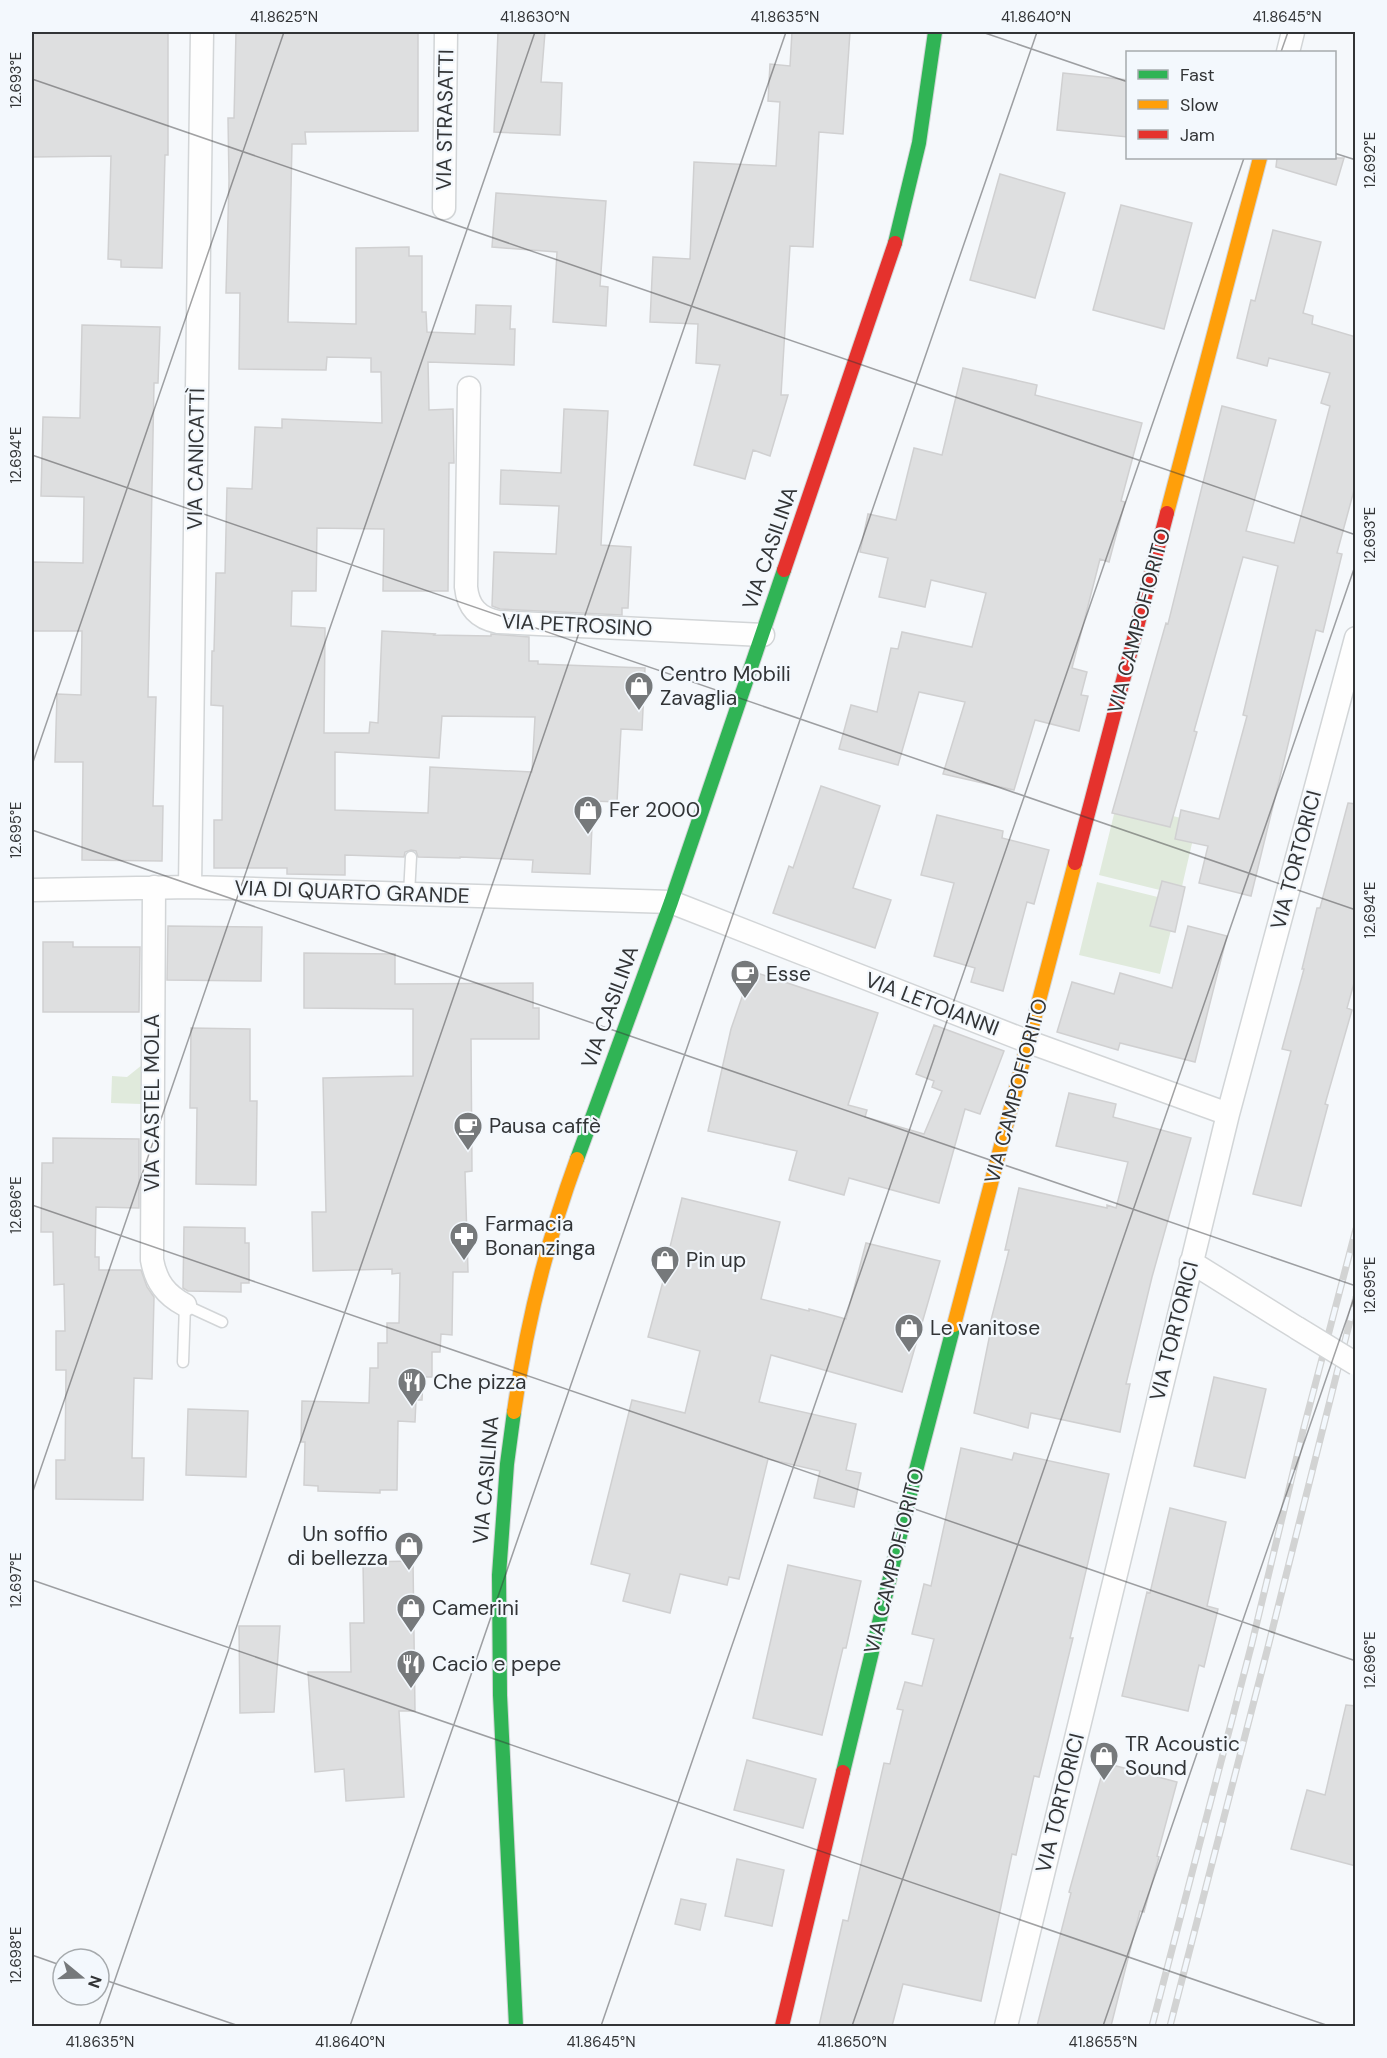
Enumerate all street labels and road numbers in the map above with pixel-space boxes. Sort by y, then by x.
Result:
street label: VIA STRASATTI [430,49,460,191]
street label: VIA CANICATTÌ [181,388,211,530]
street label: VIA CASILINA [736,483,804,613]
street label: VIA CAMPOFIORITO [1101,525,1177,717]
street label: VIA PETROSINO [501,607,653,643]
street label: VIA TORTORICI [1264,787,1328,933]
street label: VIA DI QUARTO GRANDE [234,874,470,910]
street label: VIA CASILINA [575,942,645,1072]
street label: VIA LETOIANNI [861,966,1003,1042]
street label: VIA CAMPOFIORITO [978,995,1054,1187]
street label: VIA CASTEL MOLA [138,1014,166,1192]
street label: VIA TORTORICI [1143,1258,1205,1404]
street label: VIA CASILINA [466,1415,506,1545]
street label: VIA CAMPOFIORITO [857,1465,931,1657]
street label: VIA TORTORICI [1029,1730,1091,1876]

